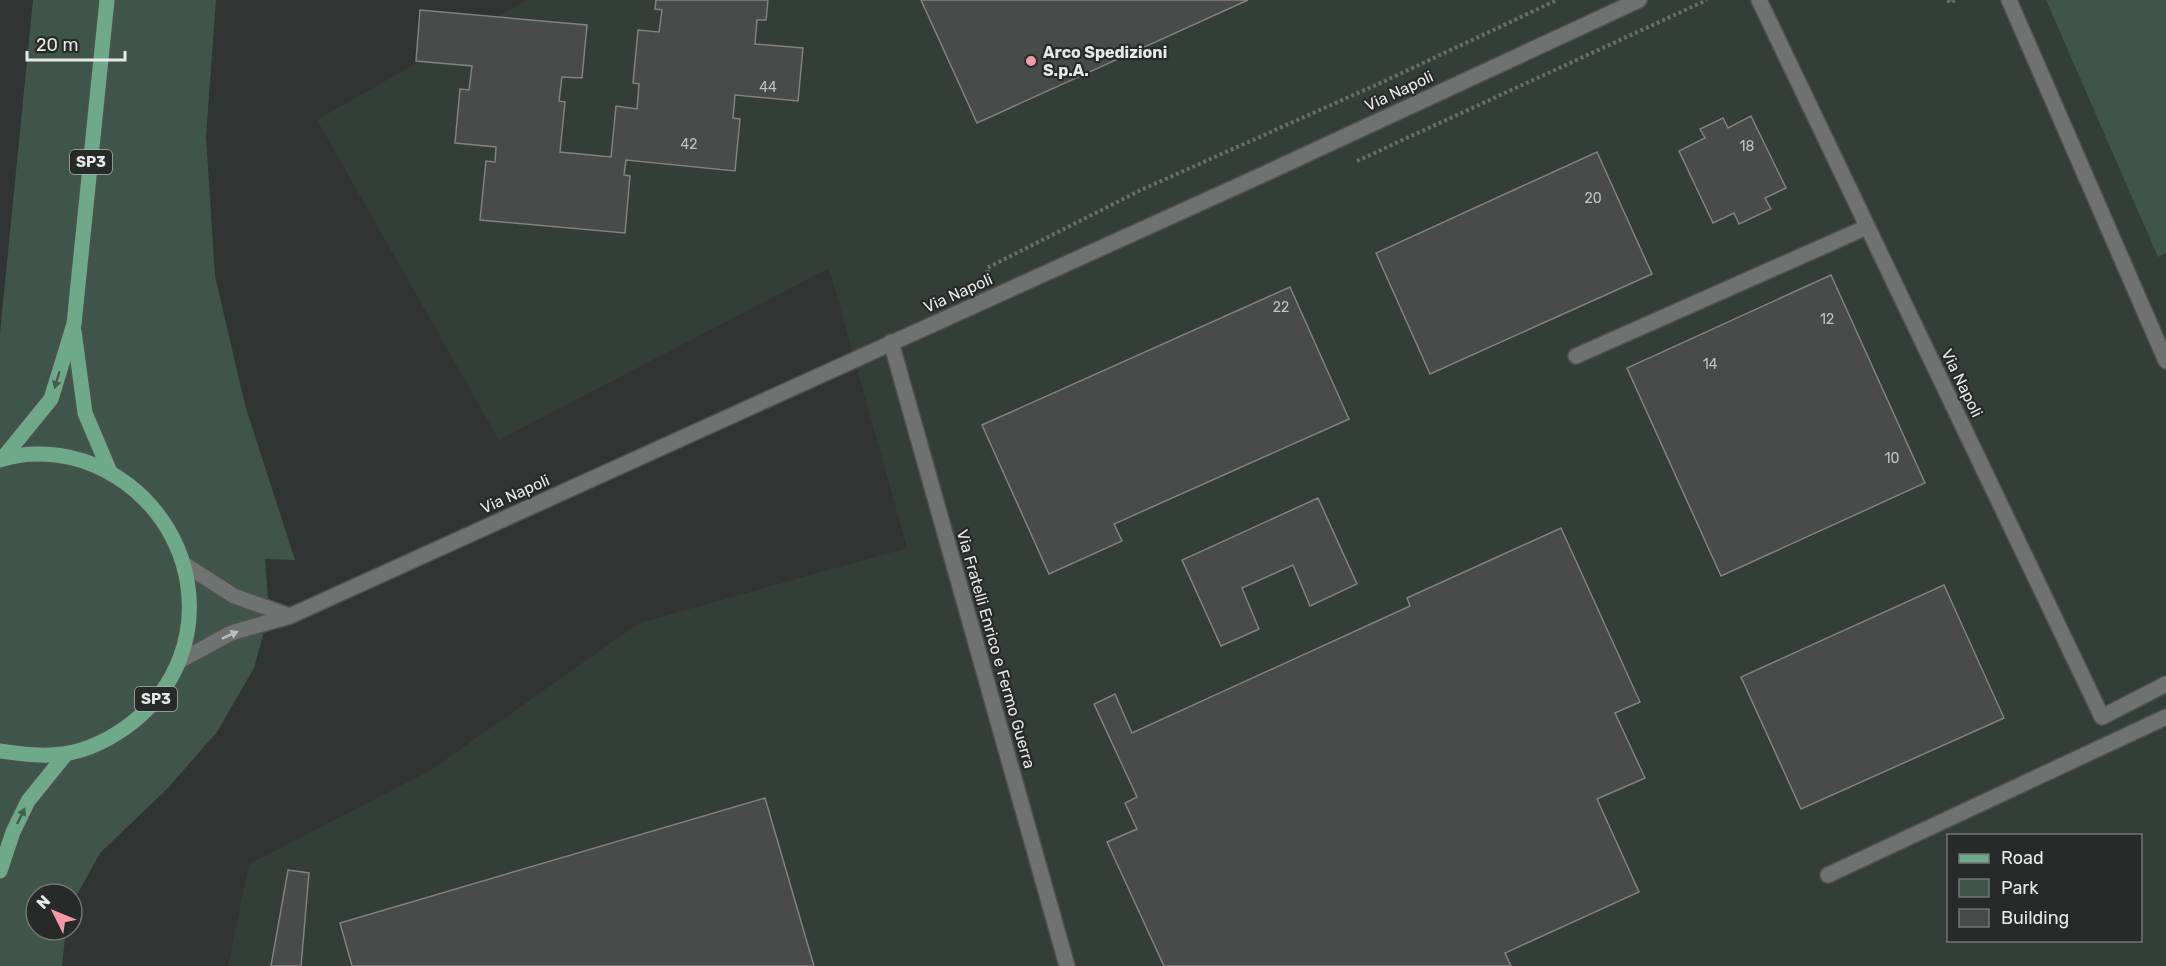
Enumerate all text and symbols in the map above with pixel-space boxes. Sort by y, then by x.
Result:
scale bar [27,24,124,62]
text: 20 m [36,34,78,56]
place label: Arco Spedizioni S.p.A. [1043,43,1167,80]
marker: Arco Spedizioni S.p.A. [1024,54,1038,68]
street label: Via Napoli [1362,67,1436,115]
house number: 44 [759,79,777,96]
house number: 42 [681,136,697,153]
house number: 18 [1740,138,1755,155]
road number: SP3 [70,150,112,174]
house number: 20 [1584,190,1602,207]
street label: Via Napoli [921,269,995,317]
house number: 22 [1273,299,1289,316]
house number: 12 [1820,311,1834,328]
street label: Via Napoli [1937,346,1987,420]
house number: 14 [1703,356,1718,373]
one-way arrow [52,371,61,389]
house number: 10 [1885,450,1900,467]
street label: Via Napoli [478,470,552,518]
street label: Via Fratelli Enrico e Fermo Guerra [953,527,1039,771]
one-way arrow [221,630,238,639]
road number: SP3 [135,687,177,711]
one-way arrow [15,807,25,825]
legend [1947,834,2142,942]
text: Road [2001,847,2044,869]
text: Park [2001,877,2039,899]
north arrow [24,882,84,942]
text: N [33,891,54,913]
text: Building [2001,907,2069,929]

